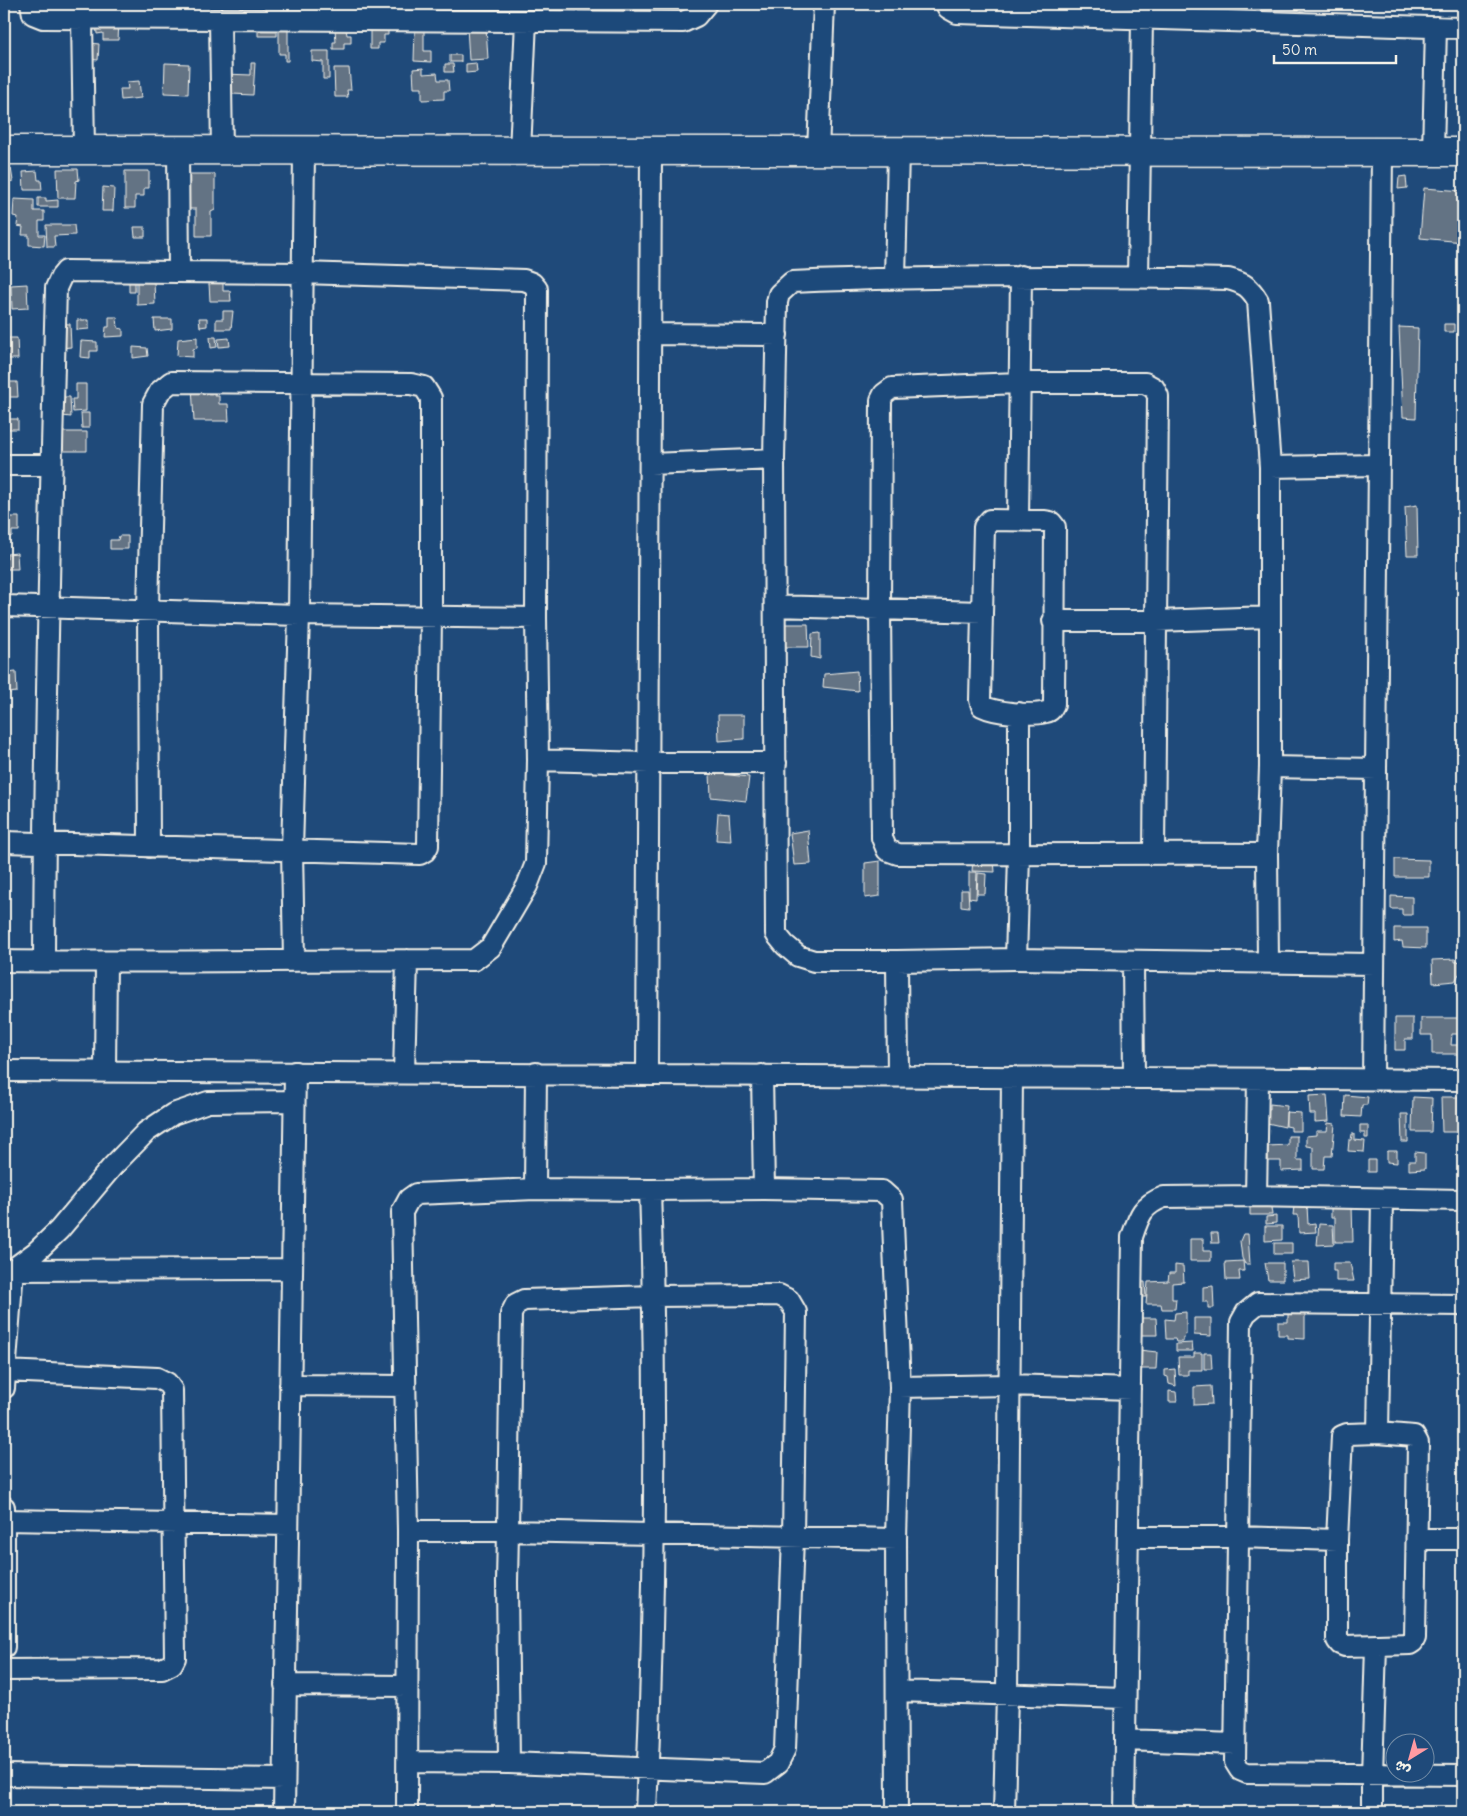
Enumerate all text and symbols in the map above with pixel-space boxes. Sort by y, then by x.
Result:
scale bar [1274,32,1397,64]
text: 50 m [1282,40,1317,59]
north arrow [1384,1734,1434,1784]
text: ش [1391,1757,1414,1780]

